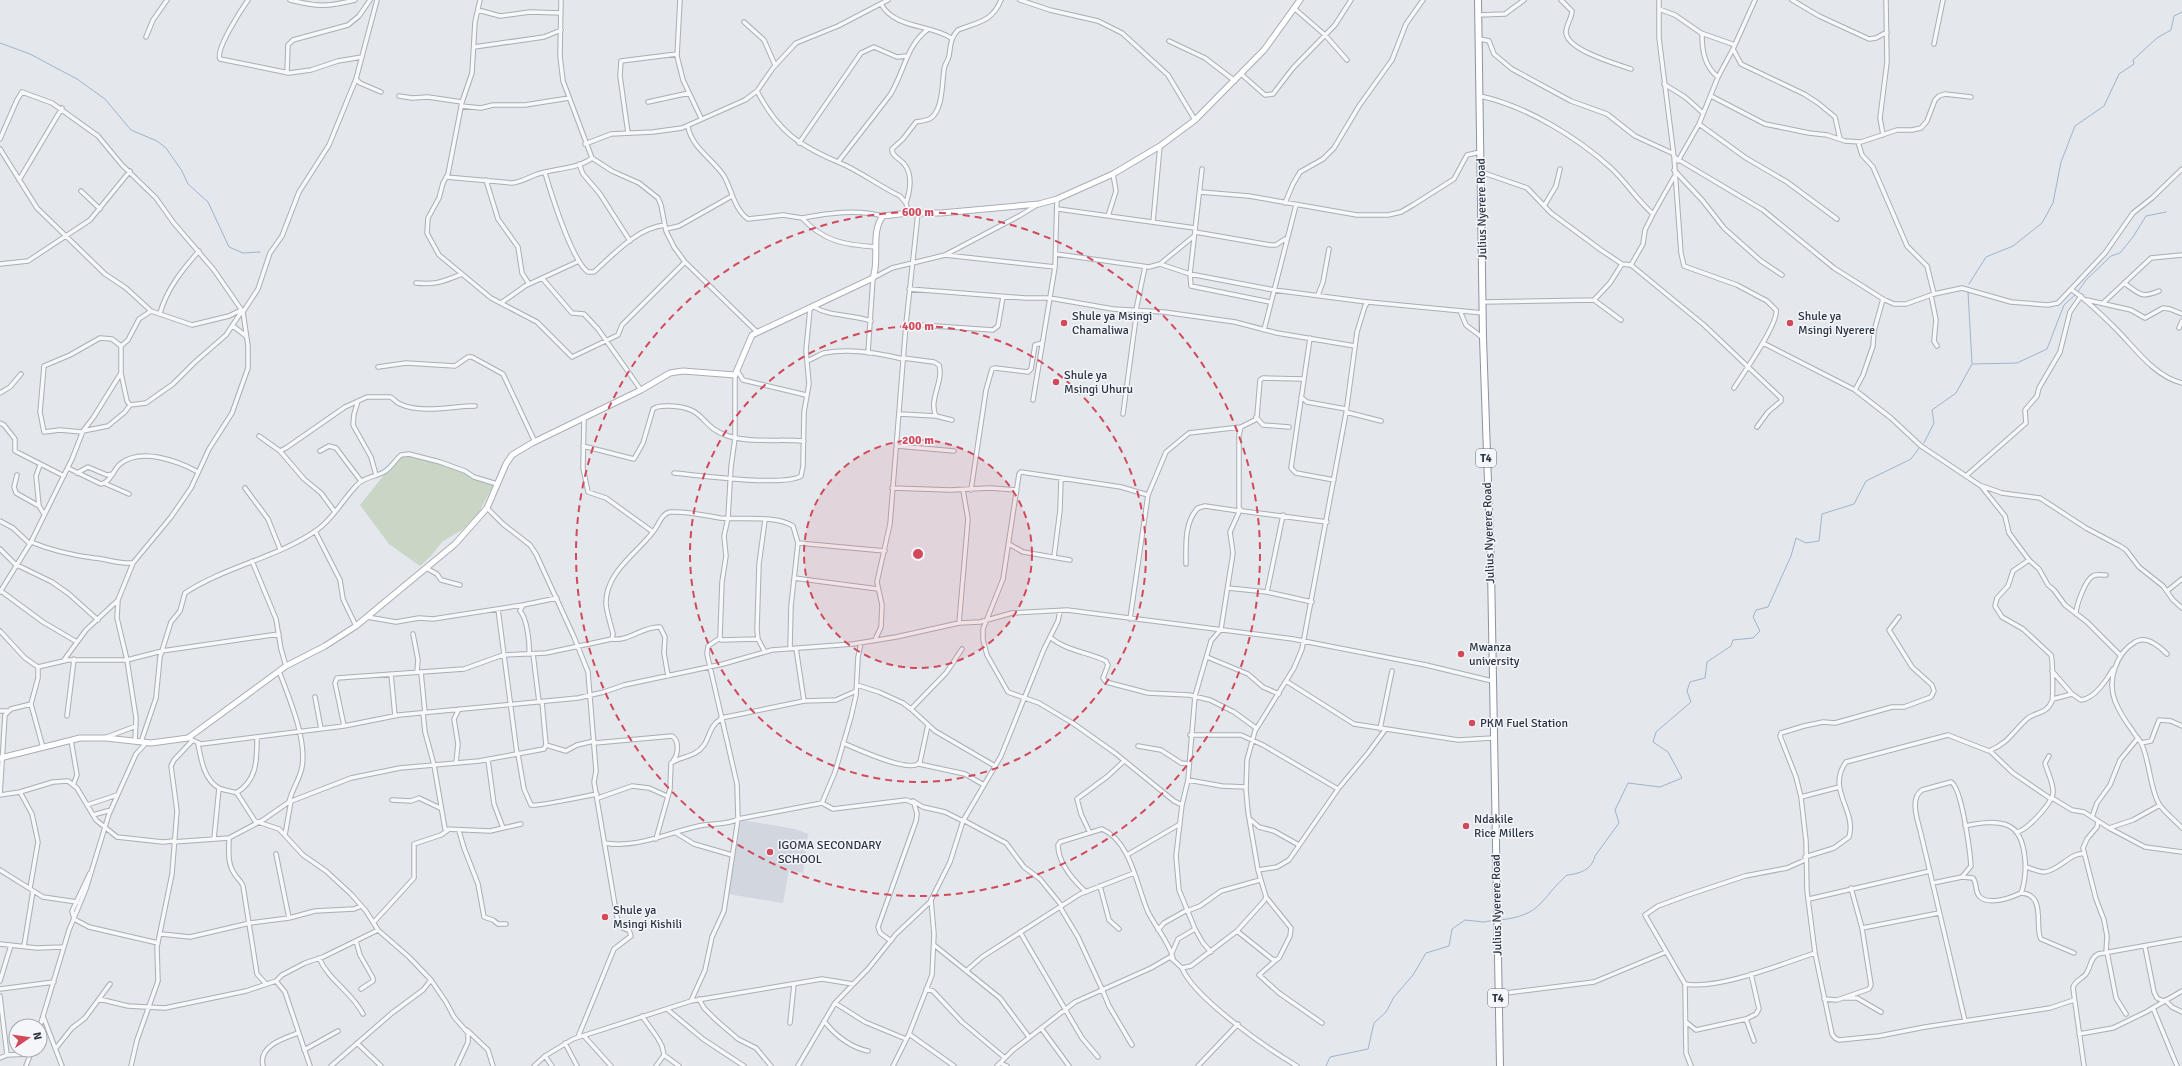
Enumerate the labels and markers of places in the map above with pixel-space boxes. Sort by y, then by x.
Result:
place label: Shule ya Msingi Chamaliwa [1072,309,1152,338]
place label: Shule ya Msingi Nyerere [1798,309,1875,338]
marker: Shule ya Msingi Chamaliwa [1059,318,1069,328]
marker: Shule ya Msingi Nyerere [1785,318,1795,328]
place label: Shule ya Msingi Uhuru [1064,368,1133,397]
marker: Shule ya Msingi Uhuru [1051,377,1061,387]
centre of rings [911,547,925,561]
place label: Mwanza university [1469,640,1520,669]
marker: Mwanza university [1456,649,1466,659]
place label: PKM Fuel Station [1480,716,1568,731]
marker: PKM Fuel Station [1467,718,1477,728]
place label: Ndakile Rice Millers [1474,812,1534,841]
marker: Ndakile Rice Millers [1461,821,1471,831]
place label: IGOMA SECONDARY SCHOOL [778,838,881,867]
marker: IGOMA SECONDARY SCHOOL [765,847,775,857]
place label: Shule ya Msingi Kishili [613,903,682,932]
marker: Shule ya Msingi Kishili [600,912,610,922]

